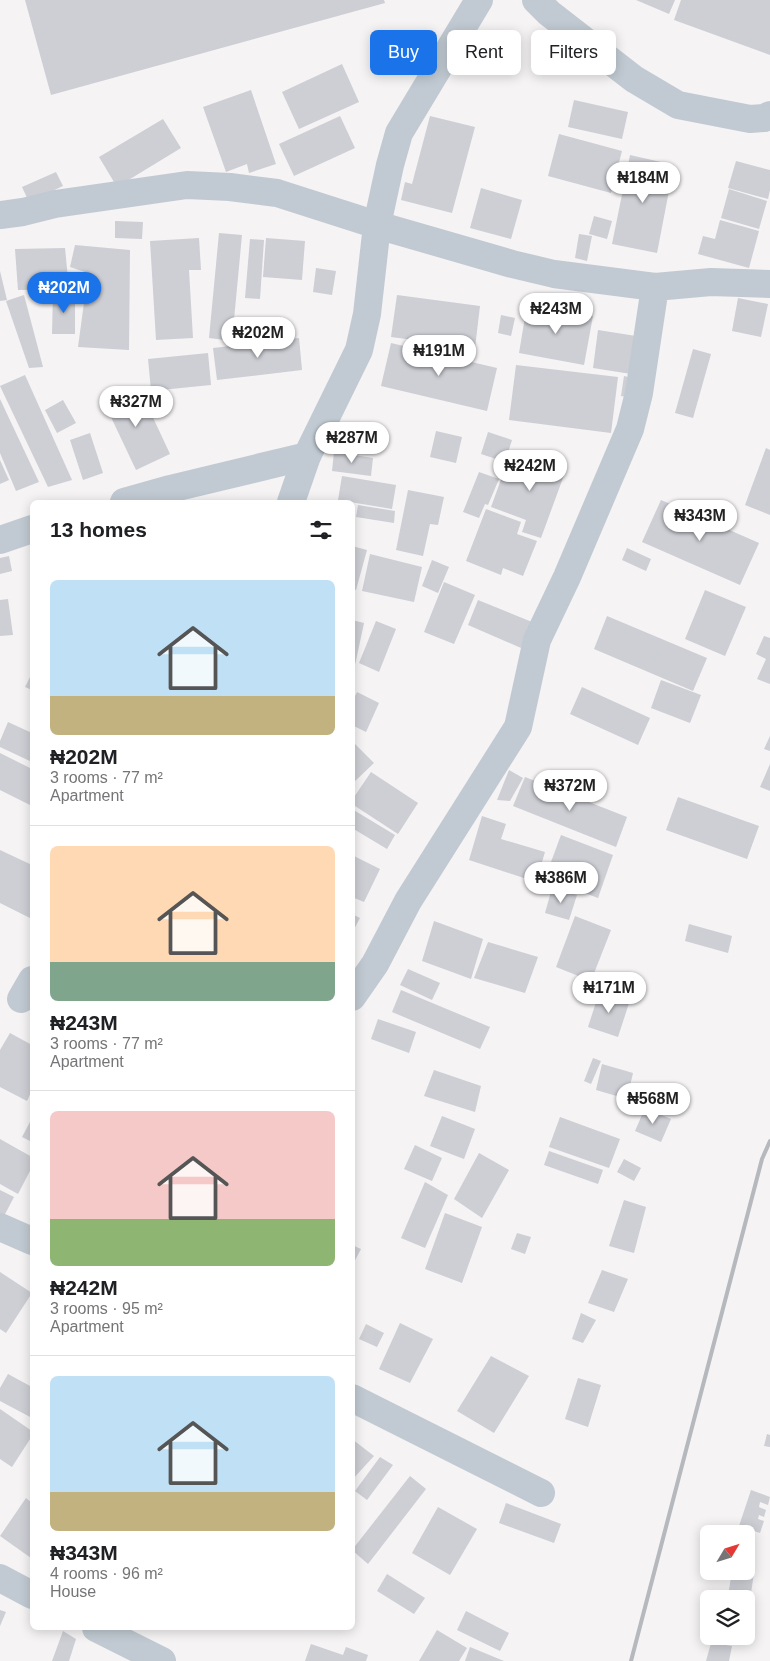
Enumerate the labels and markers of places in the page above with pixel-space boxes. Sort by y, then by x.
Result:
pin: ₦184M [608,162,678,204]
pin: ₦202M [29,272,99,314]
pin: ₦243M [521,292,591,335]
pin: ₦202M [223,316,293,359]
pin: ₦191M [404,334,474,377]
pin: ₦327M [101,386,171,428]
pin: ₦287M [317,422,387,464]
pin: ₦242M [495,450,565,492]
pin: ₦343M [665,500,735,542]
pin: ₦372M [535,770,605,812]
pin: ₦386M [526,862,596,904]
pin: ₦171M [574,972,644,1014]
pin: ₦568M [618,1082,688,1125]

